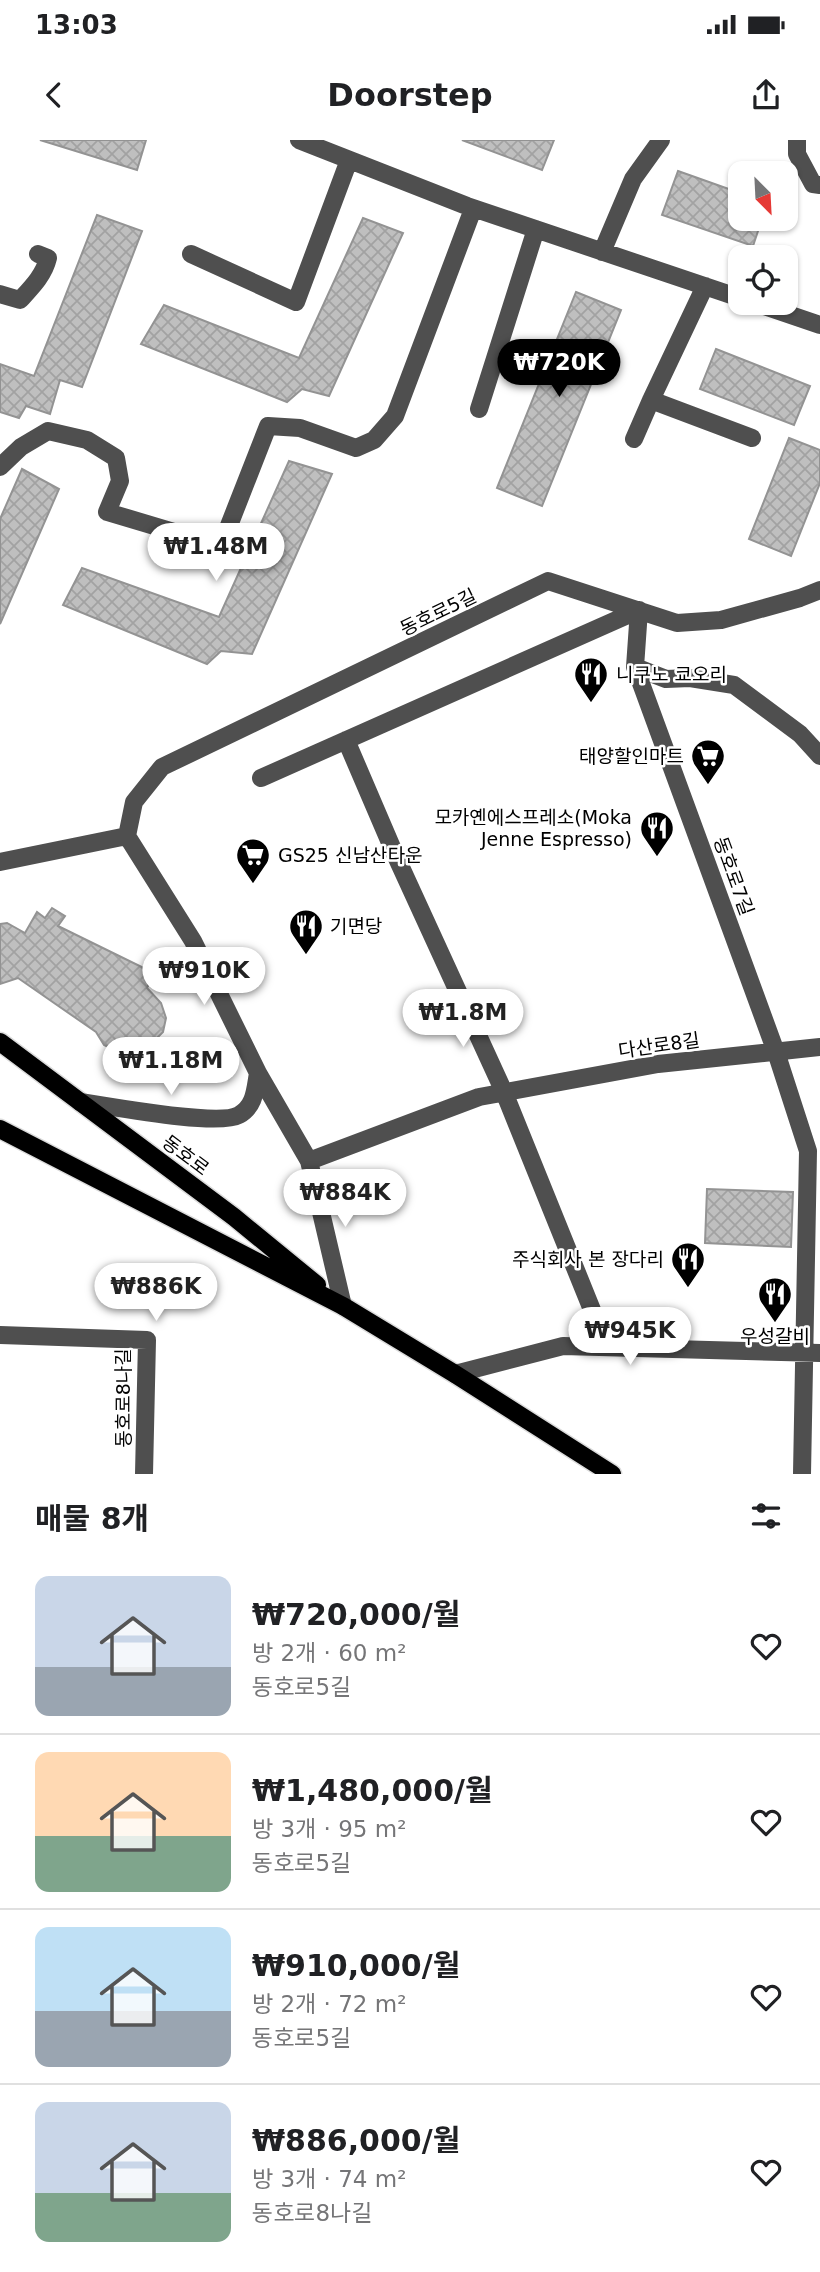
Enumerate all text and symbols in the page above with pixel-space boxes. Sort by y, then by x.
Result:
text: 13:03 [35,10,118,40]
icon: back [35,76,73,114]
text: Doorstep [327,76,493,114]
icon: share [747,76,785,114]
north arrow [728,161,798,231]
map controls [728,161,798,315]
button: locate [728,245,798,315]
pin: ₩720K [510,340,608,399]
text: ₩720K [513,349,605,375]
pin: ₩1.48M [159,524,273,583]
text: ₩1.48M [163,533,269,559]
street label: 동호로5길 [396,584,480,640]
restaurant icon: 니쿠노 쿄오리 [572,655,610,704]
place label: 니쿠노 쿄오리 [616,663,727,685]
supermarket icon: 태양할인마트 [689,737,727,786]
place label: 태양할인마트 [579,745,684,767]
place label: 모카옌에스프레소(Moka Jenne Espresso) [434,806,632,850]
restaurant icon: 모카옌에스프레소(Moka Jenne Espresso) [638,809,676,858]
street label: 동호로7길 [710,834,758,918]
supermarket icon: GS25 신남산타운 [234,836,272,885]
place label: GS25 신남산타운 [278,844,422,866]
restaurant icon: 기면당 [287,907,325,956]
place label: 기면당 [330,915,382,937]
pin: ₩910K [155,948,253,1007]
text: ₩910K [158,957,250,983]
pin: ₩1.8M [414,990,512,1049]
text: ₩1.8M [418,999,508,1025]
street label: 다산로8길 [617,1028,701,1062]
pin: ₩1.18M [114,1038,228,1097]
text: ₩1.18M [118,1047,224,1073]
street label: 동호로 [158,1130,214,1180]
pin: ₩884K [296,1170,394,1229]
text: ₩884K [299,1179,391,1205]
restaurant icon: 주식회사 본 장다리 [669,1240,707,1289]
place label: 주식회사 본 장다리 [512,1248,664,1270]
pin: ₩886K [107,1264,205,1323]
text: ₩886K [110,1273,202,1299]
restaurant icon: 우성갈비 [756,1275,794,1324]
pin: ₩945K [581,1308,679,1367]
text: ₩945K [584,1317,676,1343]
place label: 우성갈비 [740,1325,810,1347]
street label: 동호로8나길 [112,1348,134,1448]
icon: filters [747,1497,785,1535]
text: 매물 8개 [35,1501,149,1536]
text: ₩720,000/월 [252,1597,460,1632]
icon: home [91,1604,175,1688]
icon: heart [747,1627,785,1665]
text: 방 2개 · 60 m² [252,1640,406,1666]
text: 동호로5길 [252,1674,351,1700]
text: ₩1,480,000/월 [252,1773,493,1808]
icon: home [91,1780,175,1864]
icon: heart [747,1803,785,1841]
text: 방 3개 · 95 m² [252,1816,406,1842]
text: 동호로5길 [252,1850,351,1876]
text: ₩910,000/월 [252,1948,460,1983]
icon: home [91,1955,175,2039]
icon: heart [747,1978,785,2016]
text: 방 2개 · 72 m² [252,1991,406,2017]
text: 동호로5길 [252,2025,351,2051]
text: ₩886,000/월 [252,2123,460,2158]
icon: home [91,2130,175,2214]
icon: heart [747,2153,785,2191]
text: 방 3개 · 74 m² [252,2166,406,2192]
text: 동호로8나길 [252,2200,372,2226]

